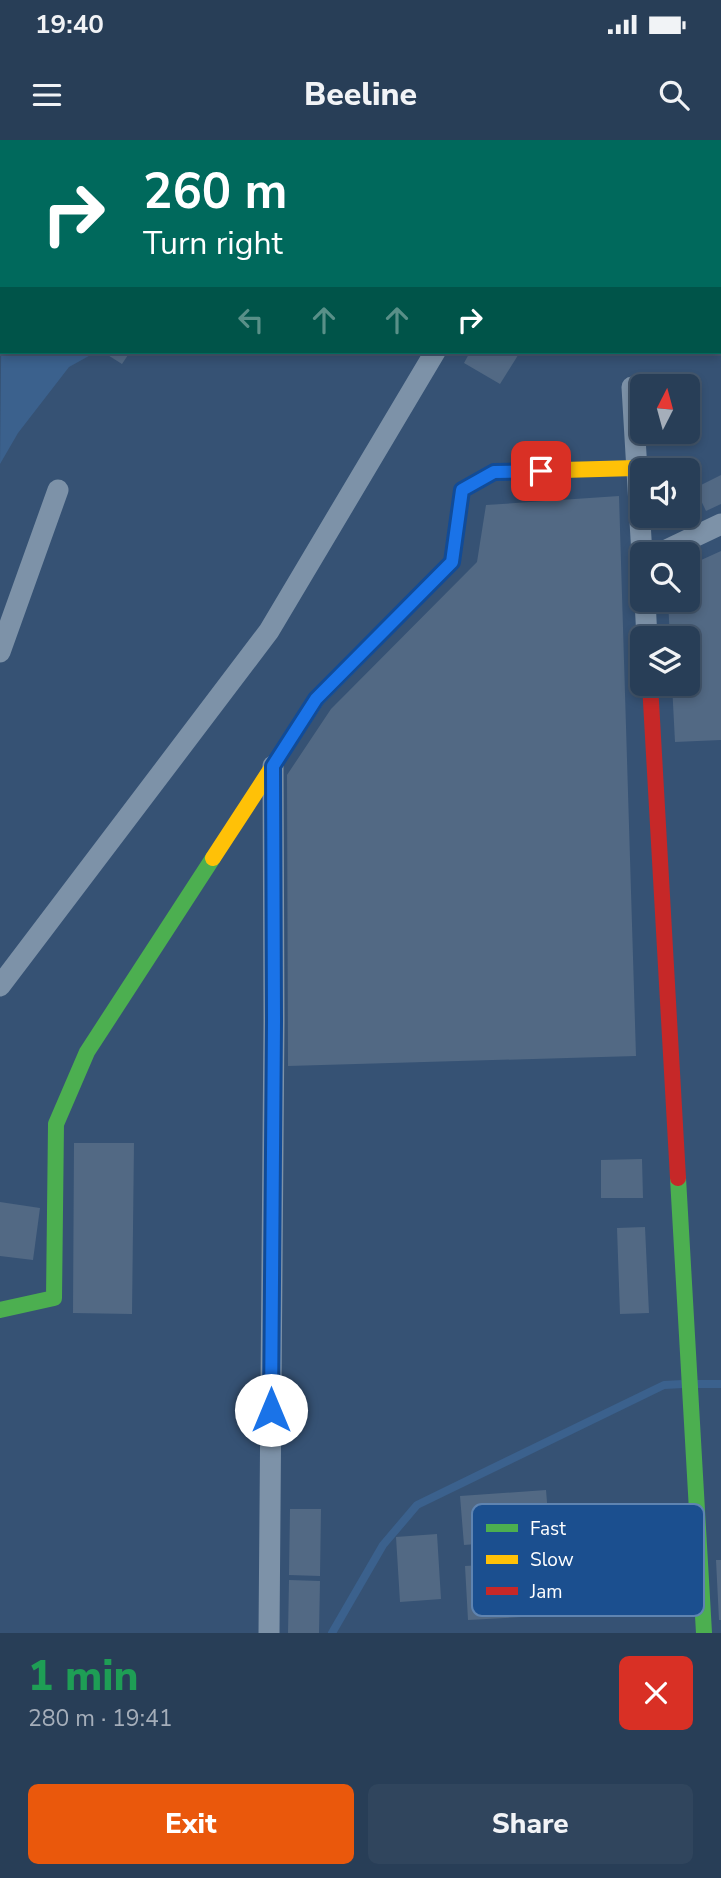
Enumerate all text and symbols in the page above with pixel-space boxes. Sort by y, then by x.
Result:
text: 19:40 [35,7,104,42]
text: Beeline [304,73,417,116]
icon: menu [28,76,66,114]
icon: search [655,76,693,114]
text: 260 m [143,158,287,225]
icon: right [28,168,119,259]
text: Turn right [143,222,283,265]
icon: left [232,301,270,339]
icon: ahead [305,301,343,339]
icon: ahead [378,301,416,339]
icon: right [451,301,489,339]
north arrow [630,374,700,444]
map controls [630,374,700,696]
pin [511,441,571,501]
icon: arrive [522,452,560,490]
button: sound [630,458,700,528]
button: search [630,542,700,612]
button: layers [630,626,700,696]
position arrow [234,1373,308,1447]
legend [472,1504,704,1616]
text: Fast [530,1516,566,1542]
text: Slow [530,1547,574,1573]
text: Jam [529,1579,563,1605]
text: 1 min [28,1648,138,1705]
button: close [619,1656,693,1730]
text: 280 m · 19:41 [28,1703,173,1734]
button: Exit [28,1784,354,1864]
button: Share [368,1784,693,1864]

